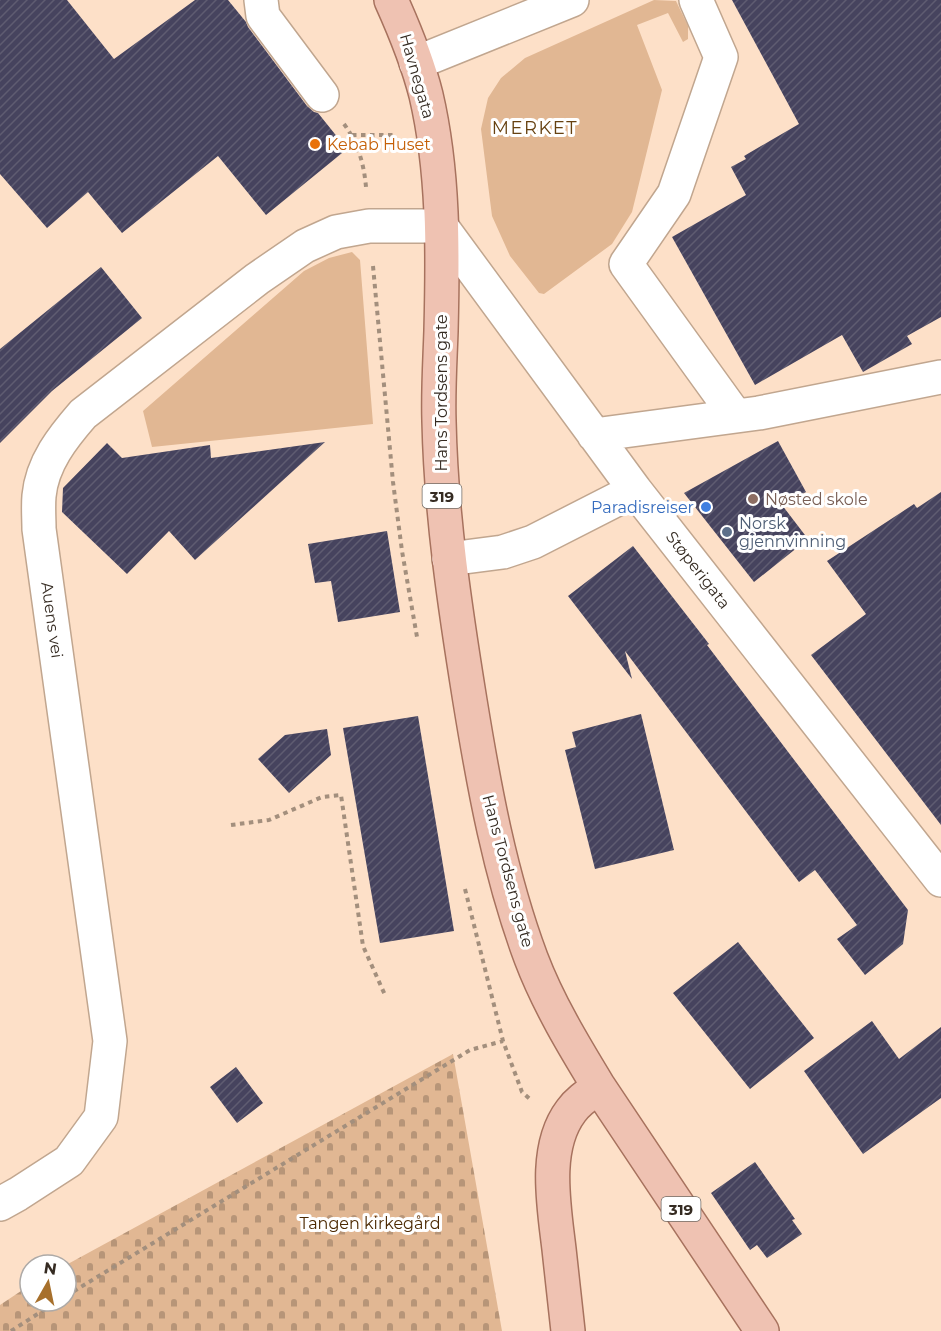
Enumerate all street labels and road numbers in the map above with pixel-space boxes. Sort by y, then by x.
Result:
street label: Havnegata [396,31,438,121]
street label: Hans Tordsens gate [432,314,451,472]
road number: 319 [422,484,462,508]
street label: Støperigata [662,527,734,613]
street label: Auens vei [37,581,67,659]
street label: Hans Tordsens gate [478,793,538,949]
road number: 319 [662,1197,700,1221]

